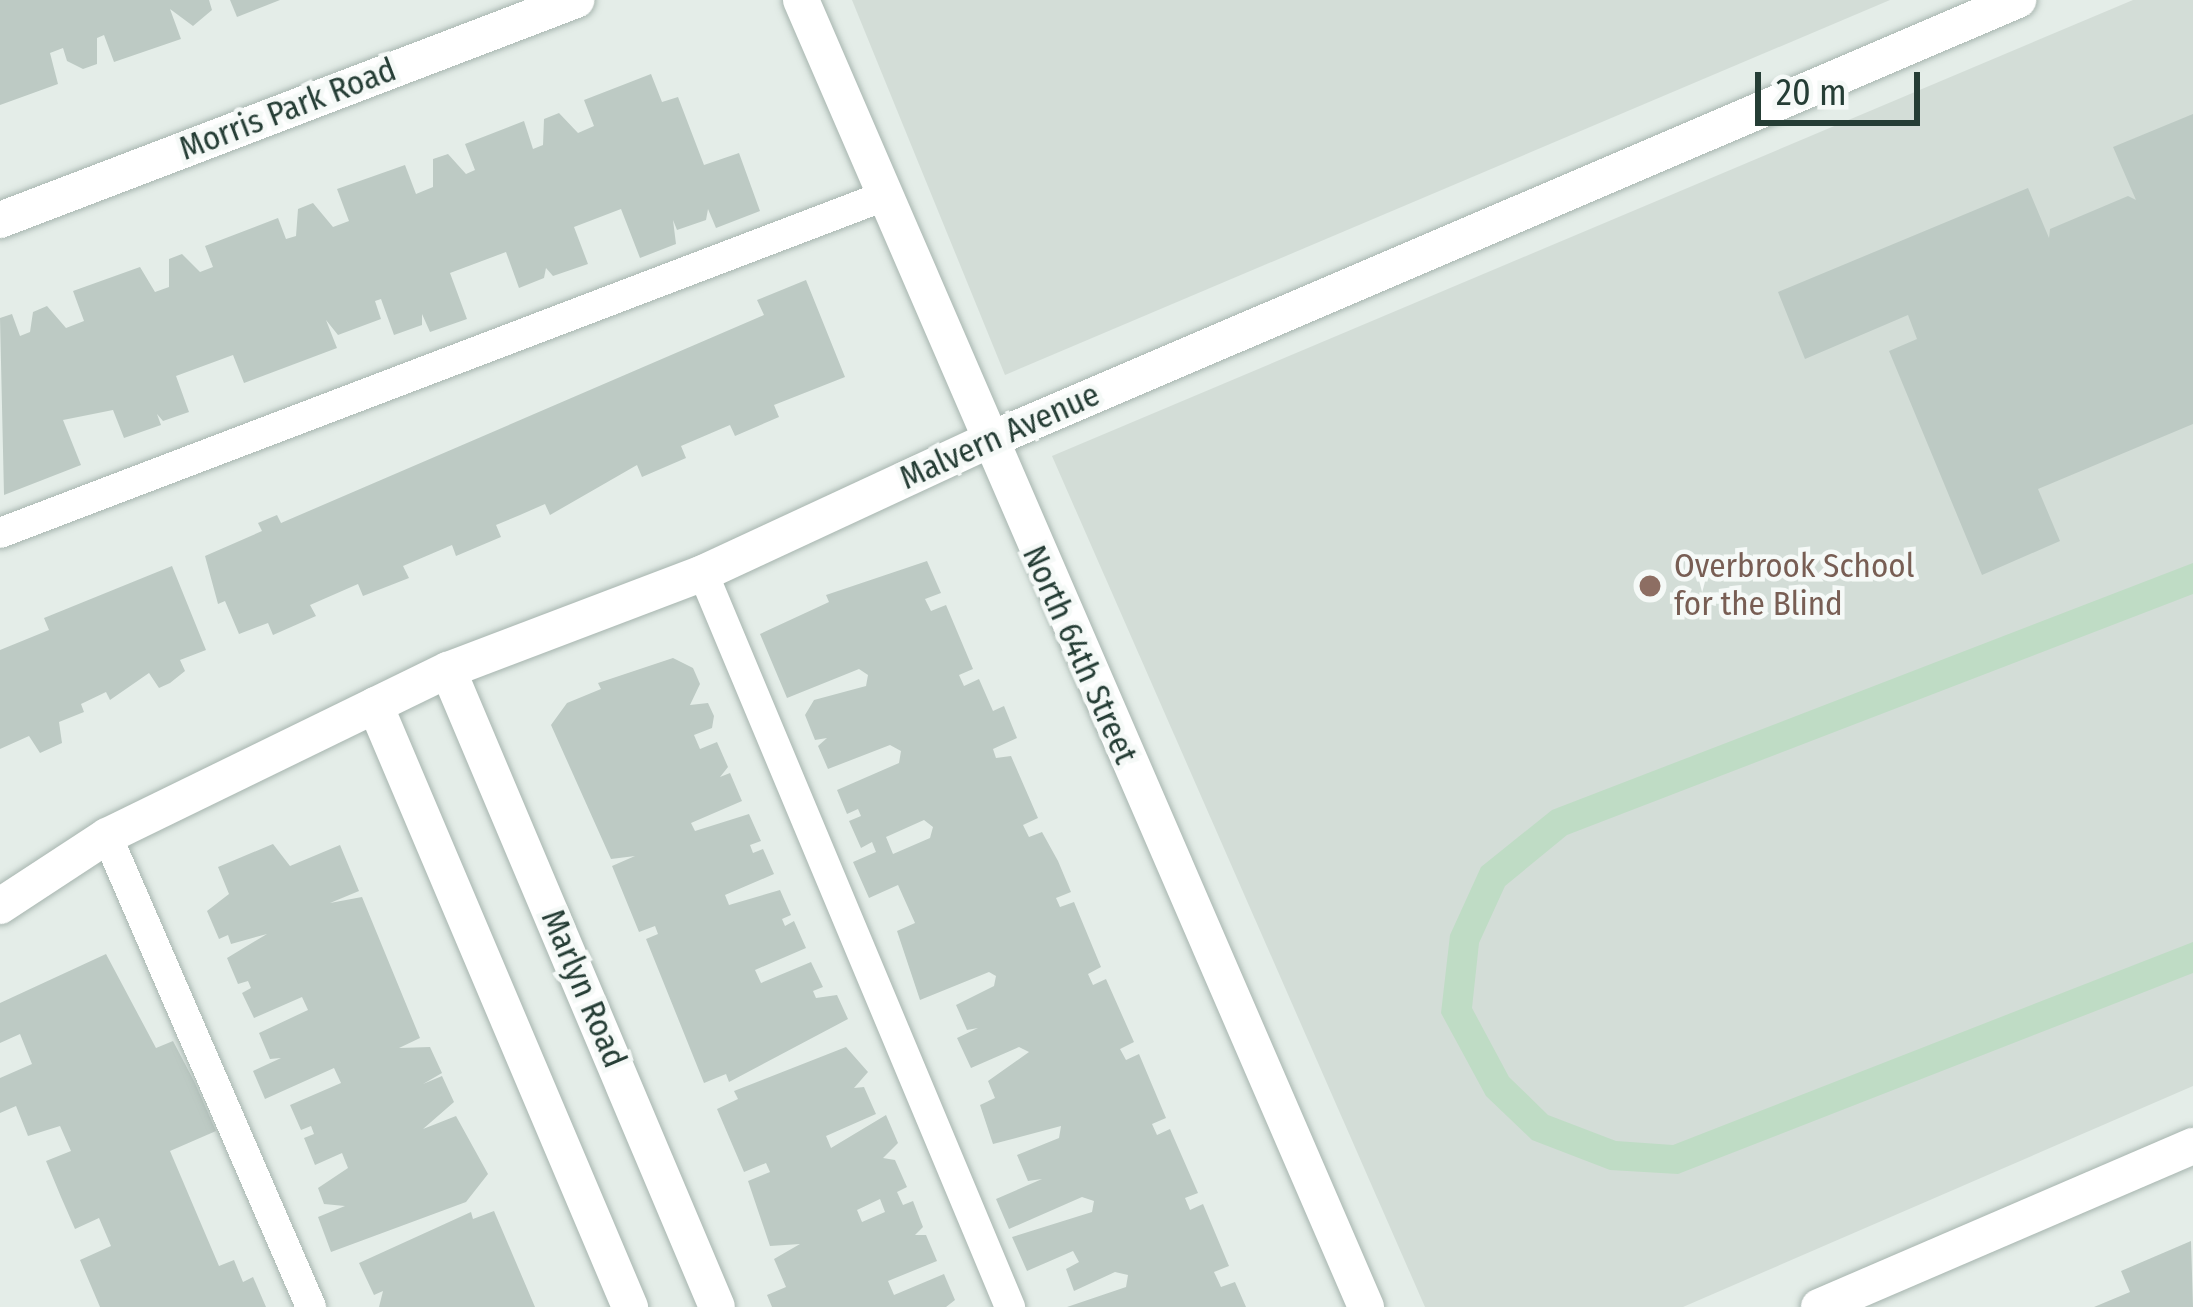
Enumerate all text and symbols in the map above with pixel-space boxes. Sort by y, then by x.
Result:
scale bar [1761,48,1926,122]
street label: Morris Park Road [174,51,402,169]
text: 20 m [1776,71,1847,115]
street label: Malvern Avenue [894,375,1106,499]
street label: North 64th Street [1013,540,1145,770]
place label: Overbrook School for the Blind [1674,547,1914,625]
marker: Overbrook School for the Blind [1637,573,1663,599]
street label: Marlyn Road [532,904,634,1074]

